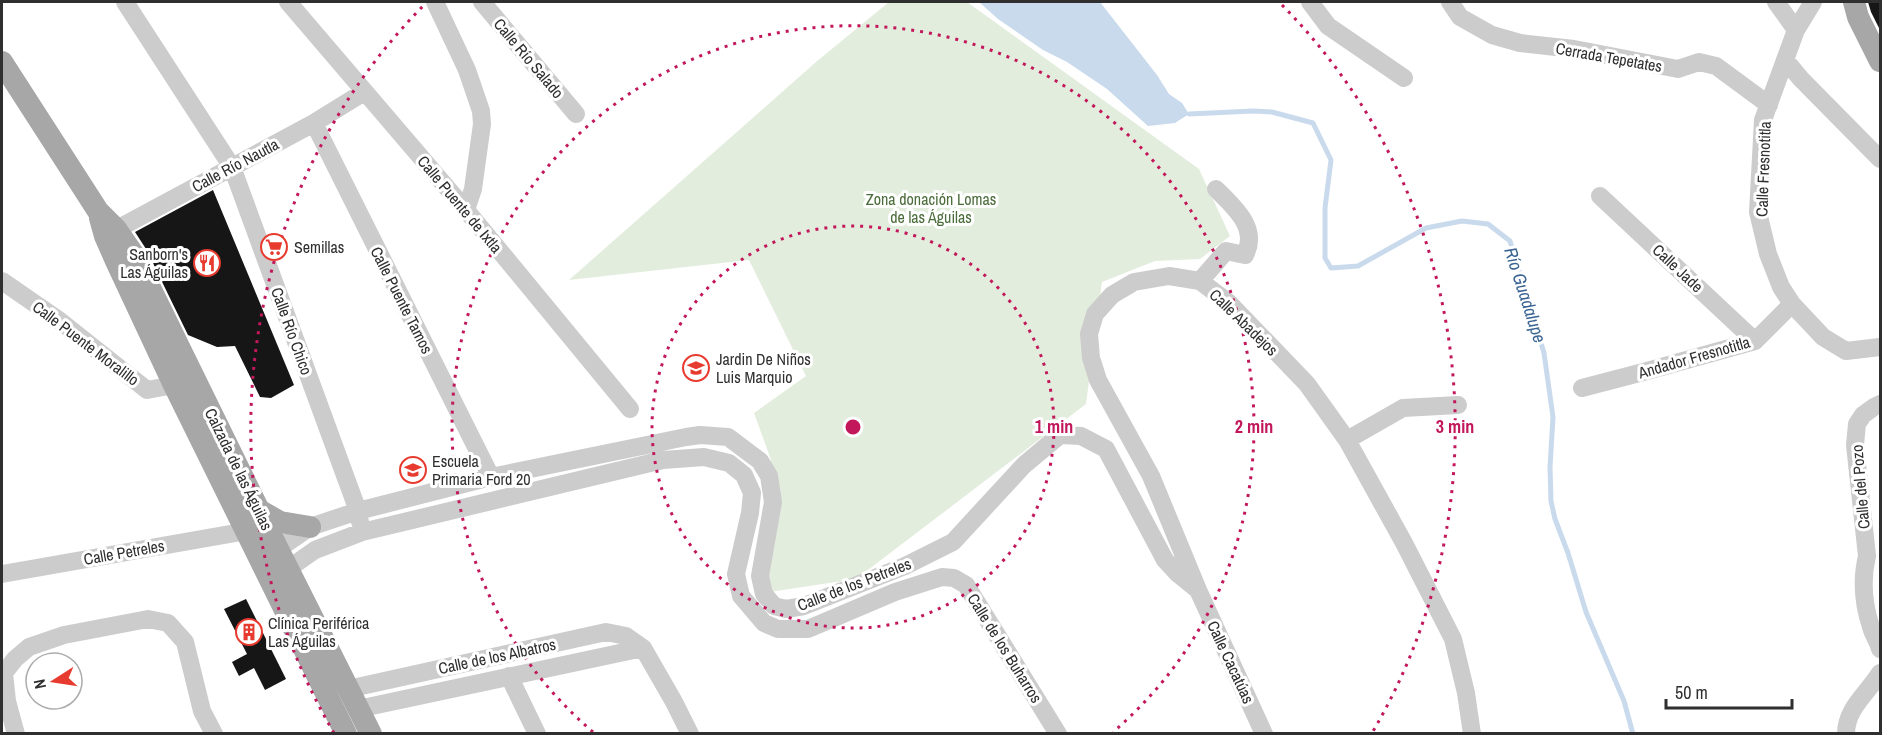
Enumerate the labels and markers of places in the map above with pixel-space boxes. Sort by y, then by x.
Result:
supermarket icon: Semillas [259,232,289,262]
place label: Semillas [294,236,344,258]
place label: Sanborn's Las Águilas [120,243,188,283]
restaurant icon: Sanborn's Las Águilas [192,248,222,278]
place label: Jardin De Niños Luis Marquio [716,348,811,388]
school or university icon: Jardin De Niños Luis Marquio [681,353,711,383]
centre of rings [843,417,863,437]
place label: Escuela Primaria Ford 20 [432,450,531,490]
school or university icon: Escuela Primaria Ford 20 [398,455,428,485]
place label: Clínica Periférica Las Águilas [268,612,370,652]
building icon: Clínica Periférica Las Águilas [234,617,264,647]

